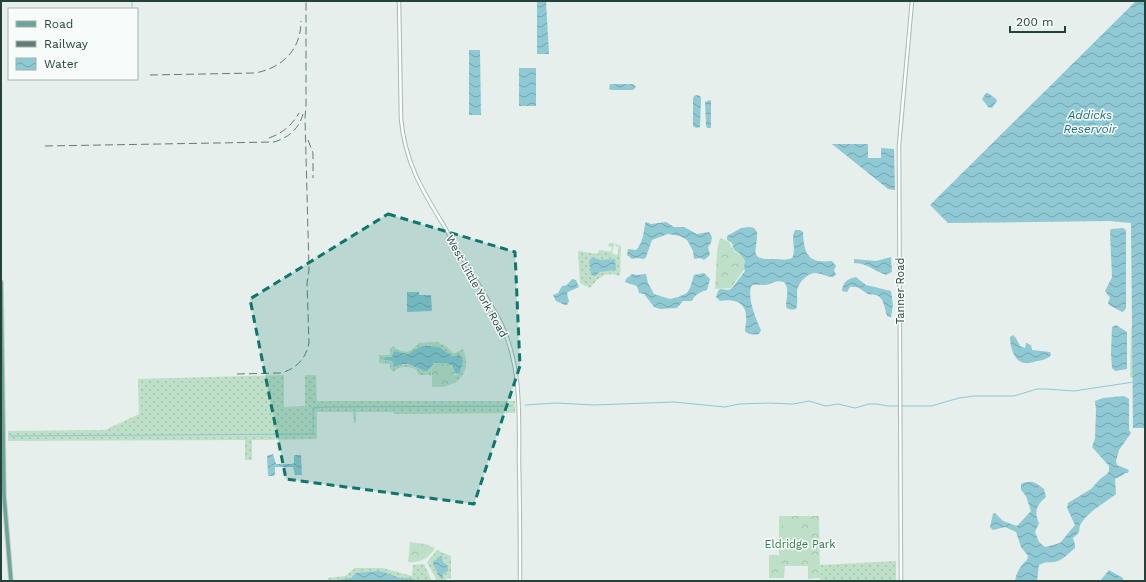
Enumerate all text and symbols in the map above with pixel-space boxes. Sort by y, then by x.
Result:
legend [8,8,138,80]
scale bar [1010,8,1065,34]
text: 200 m [1016,15,1053,29]
text: Road [44,17,73,31]
text: Railway [44,37,89,51]
text: Water [44,57,79,71]
water label: Addicks Reservoir [1064,108,1118,136]
street label: West Little York Road [443,233,510,340]
street label: Tanner Road [894,258,907,324]
park label: Eldridge Park [764,538,836,551]

